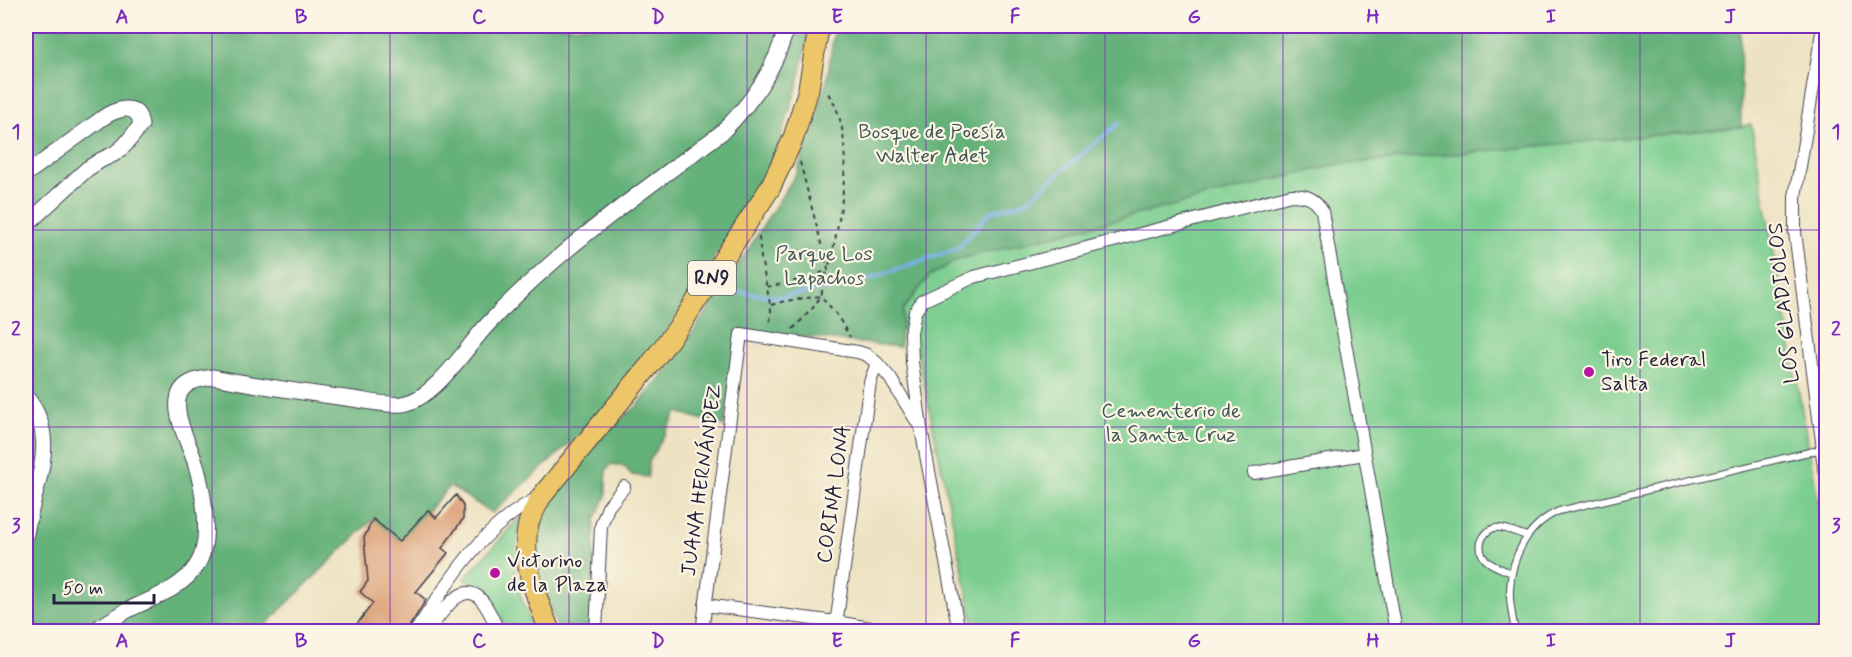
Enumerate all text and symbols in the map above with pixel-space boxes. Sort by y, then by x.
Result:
text: A [115,4,129,31]
text: B [295,4,308,31]
text: C [472,4,487,31]
text: D [651,4,665,31]
text: E [831,4,843,31]
text: F [1010,4,1021,31]
text: G [1187,4,1201,31]
text: H [1366,4,1380,31]
text: I [1546,4,1556,31]
text: J [1724,4,1736,31]
park label: Bosque de Poesía Walter Adet [858,118,1006,170]
text: 1 [12,119,20,146]
text: 1 [1832,119,1840,146]
street label: LOS GLADIOLOS [1762,221,1806,385]
park label: Parque Los Lapachos [775,240,873,292]
road number: RN9 [688,261,736,295]
text: 2 [11,316,21,343]
text: 2 [1831,316,1841,343]
place label: Tiro Federal Salta [1601,346,1706,398]
marker: Tiro Federal Salta [1582,365,1596,379]
street label: JUANA HERNÁNDEZ [675,382,729,578]
park label: Cementerio de la Santa Cruz [1101,397,1241,449]
street label: CORINA LONA [810,423,858,565]
text: 3 [11,513,21,540]
text: 3 [1831,513,1841,540]
place label: Victorino de la Plaza [507,547,607,599]
marker: Victorino de la Plaza [488,566,502,580]
scale bar [54,567,154,605]
text: 50 m [63,577,103,601]
text: A [115,628,129,655]
text: B [295,628,308,655]
text: C [472,628,487,655]
text: D [651,628,665,655]
text: E [831,628,843,655]
text: F [1010,628,1021,655]
text: G [1187,628,1201,655]
text: H [1366,628,1380,655]
text: I [1546,628,1556,655]
text: J [1724,628,1736,655]

